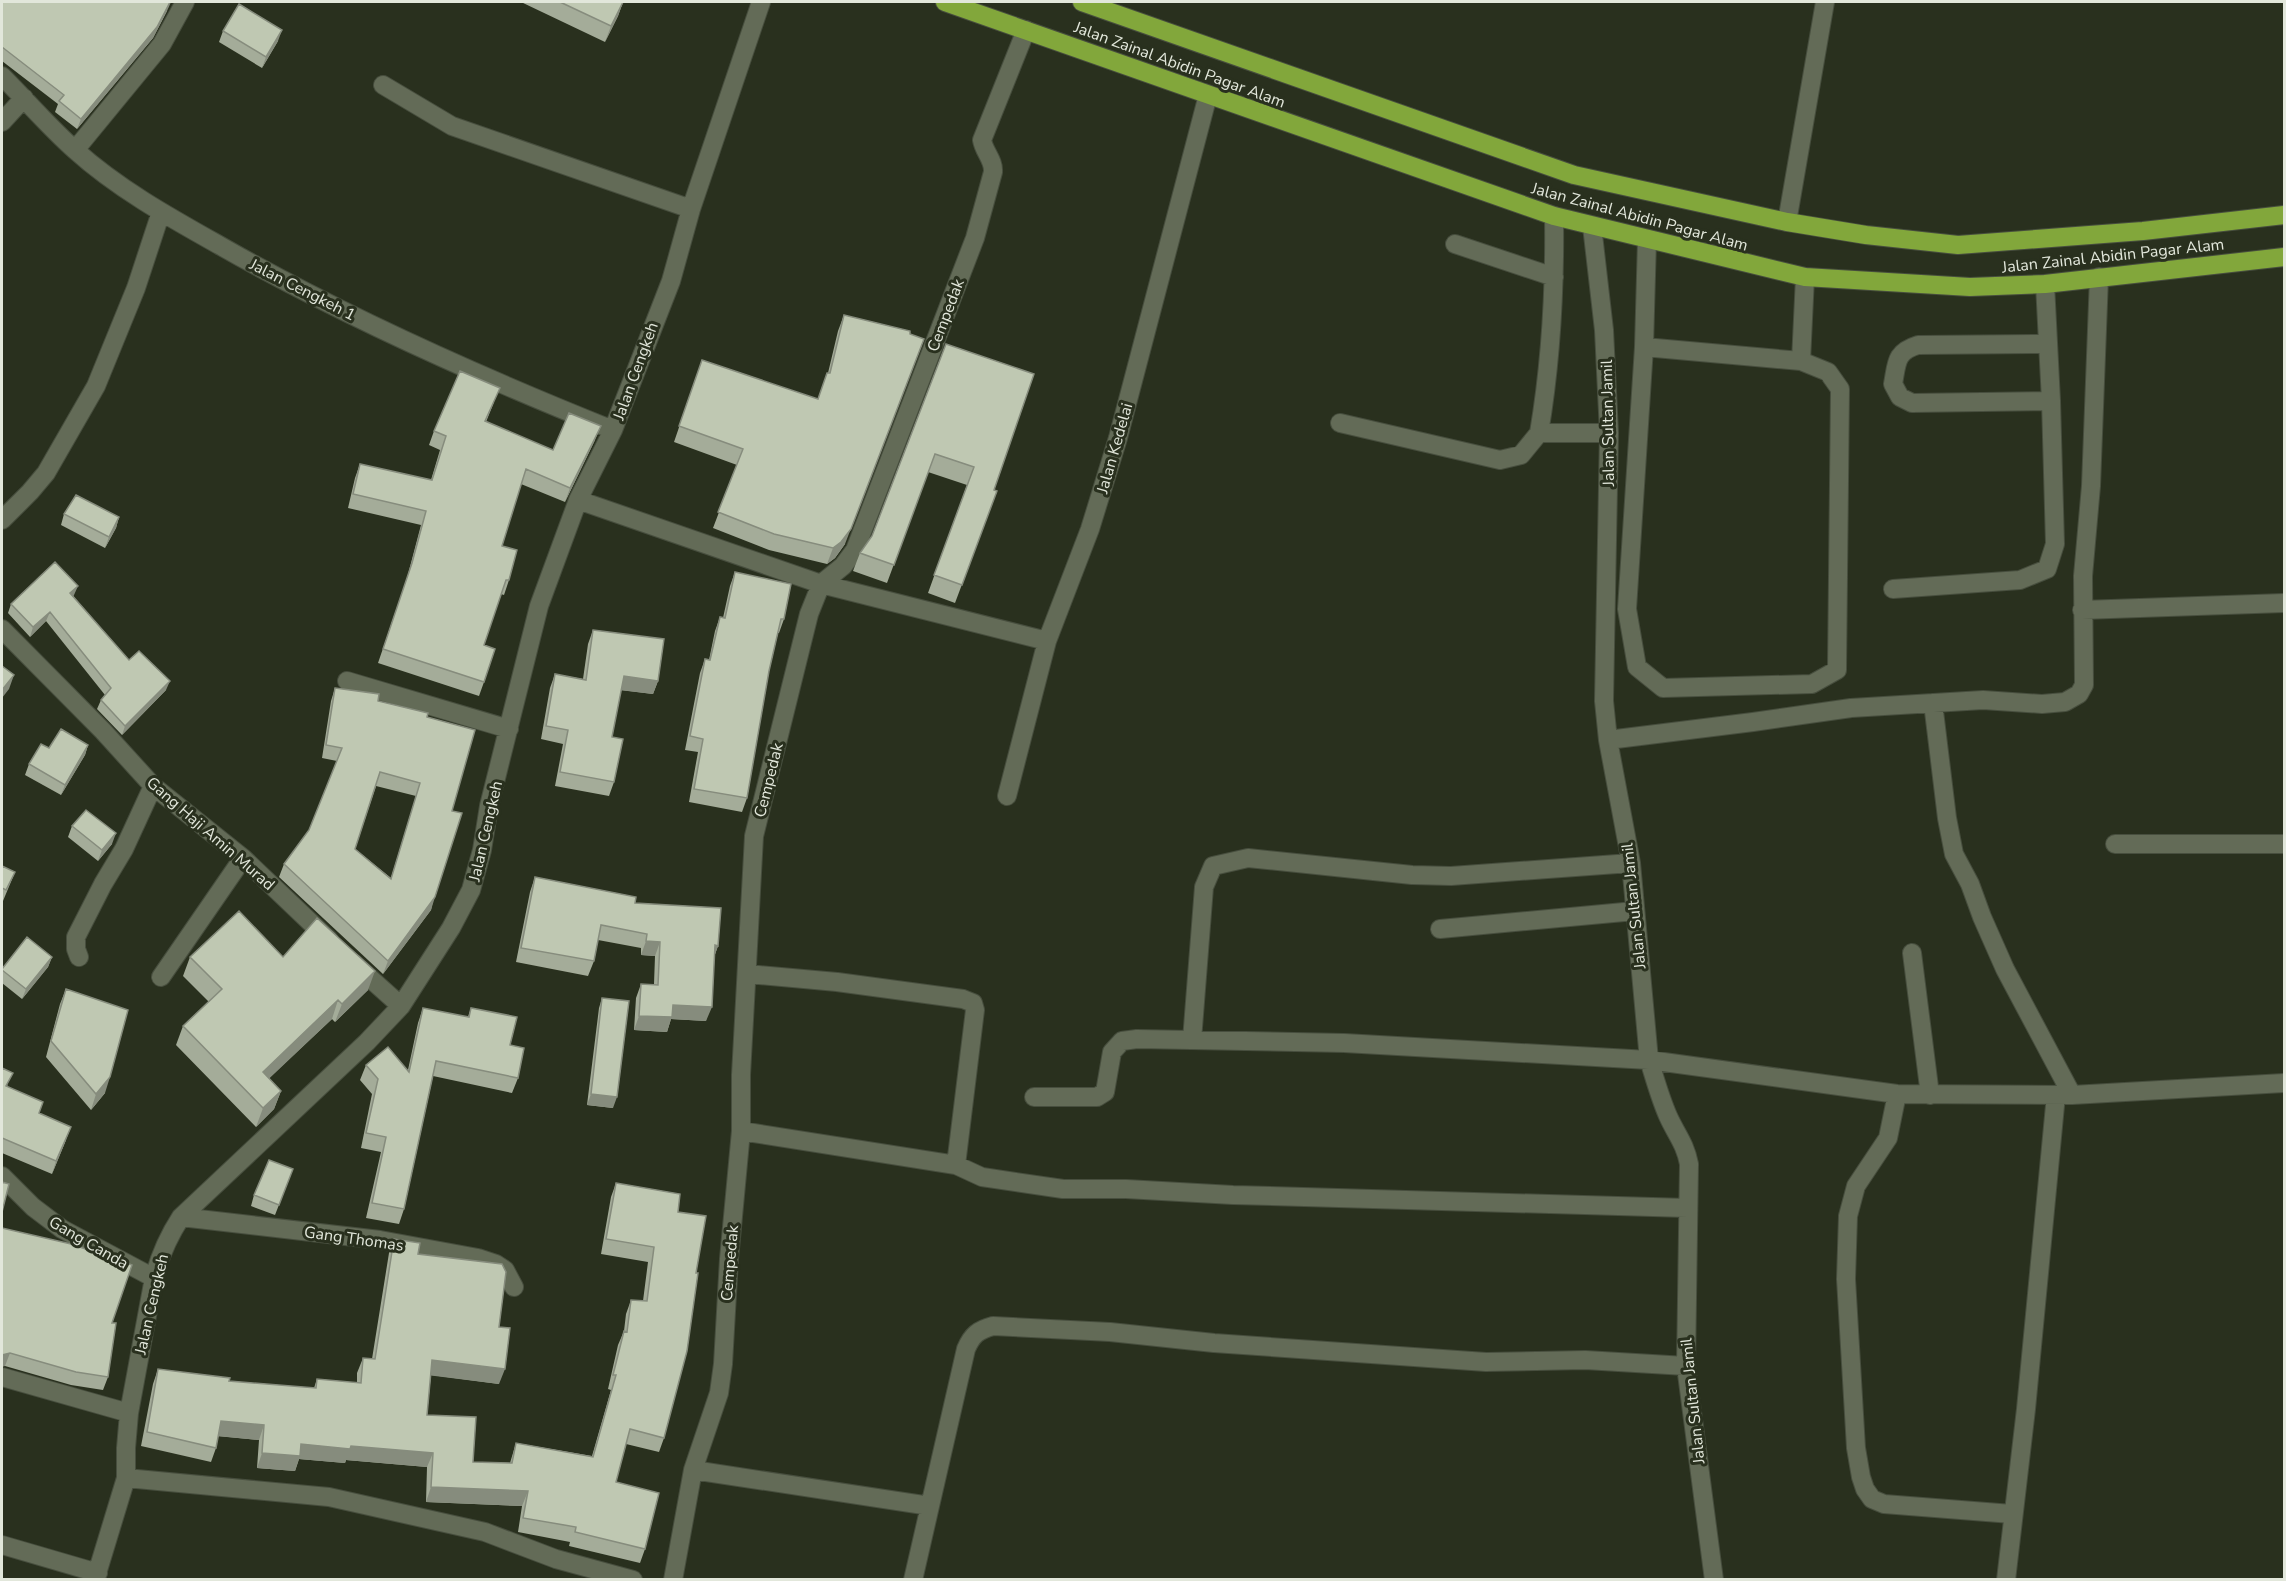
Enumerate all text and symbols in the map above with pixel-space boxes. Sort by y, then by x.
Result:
street label: Jalan Zainal Abidin Pagar Alam [1070,16,1288,113]
street label: Jalan Zainal Abidin Pagar Alam [1528,177,1750,257]
street label: Jalan Zainal Abidin Pagar Alam [2000,233,2225,279]
street label: Jalan Cengkeh 1 [245,253,359,326]
street label: Cempedak [922,275,970,355]
street label: Jalan Cengkeh [608,319,664,424]
street label: Jalan Sultan Jamil [1596,359,1620,487]
street label: Jalan Kedelai [1091,400,1138,497]
street label: Cempedak [749,740,789,820]
street label: Gang Haji Amin Murad [142,772,279,896]
street label: Jalan Cengkeh [463,779,508,885]
street label: Jalan Sultan Jamil [1616,842,1652,971]
street label: Gang Canda [45,1211,132,1275]
street label: Gang Thomas [303,1221,405,1257]
street label: Cempedak [716,1223,744,1302]
street label: Jalan Cengkeh [129,1252,174,1358]
street label: Jalan Sultan Jamil [1675,1337,1711,1466]

